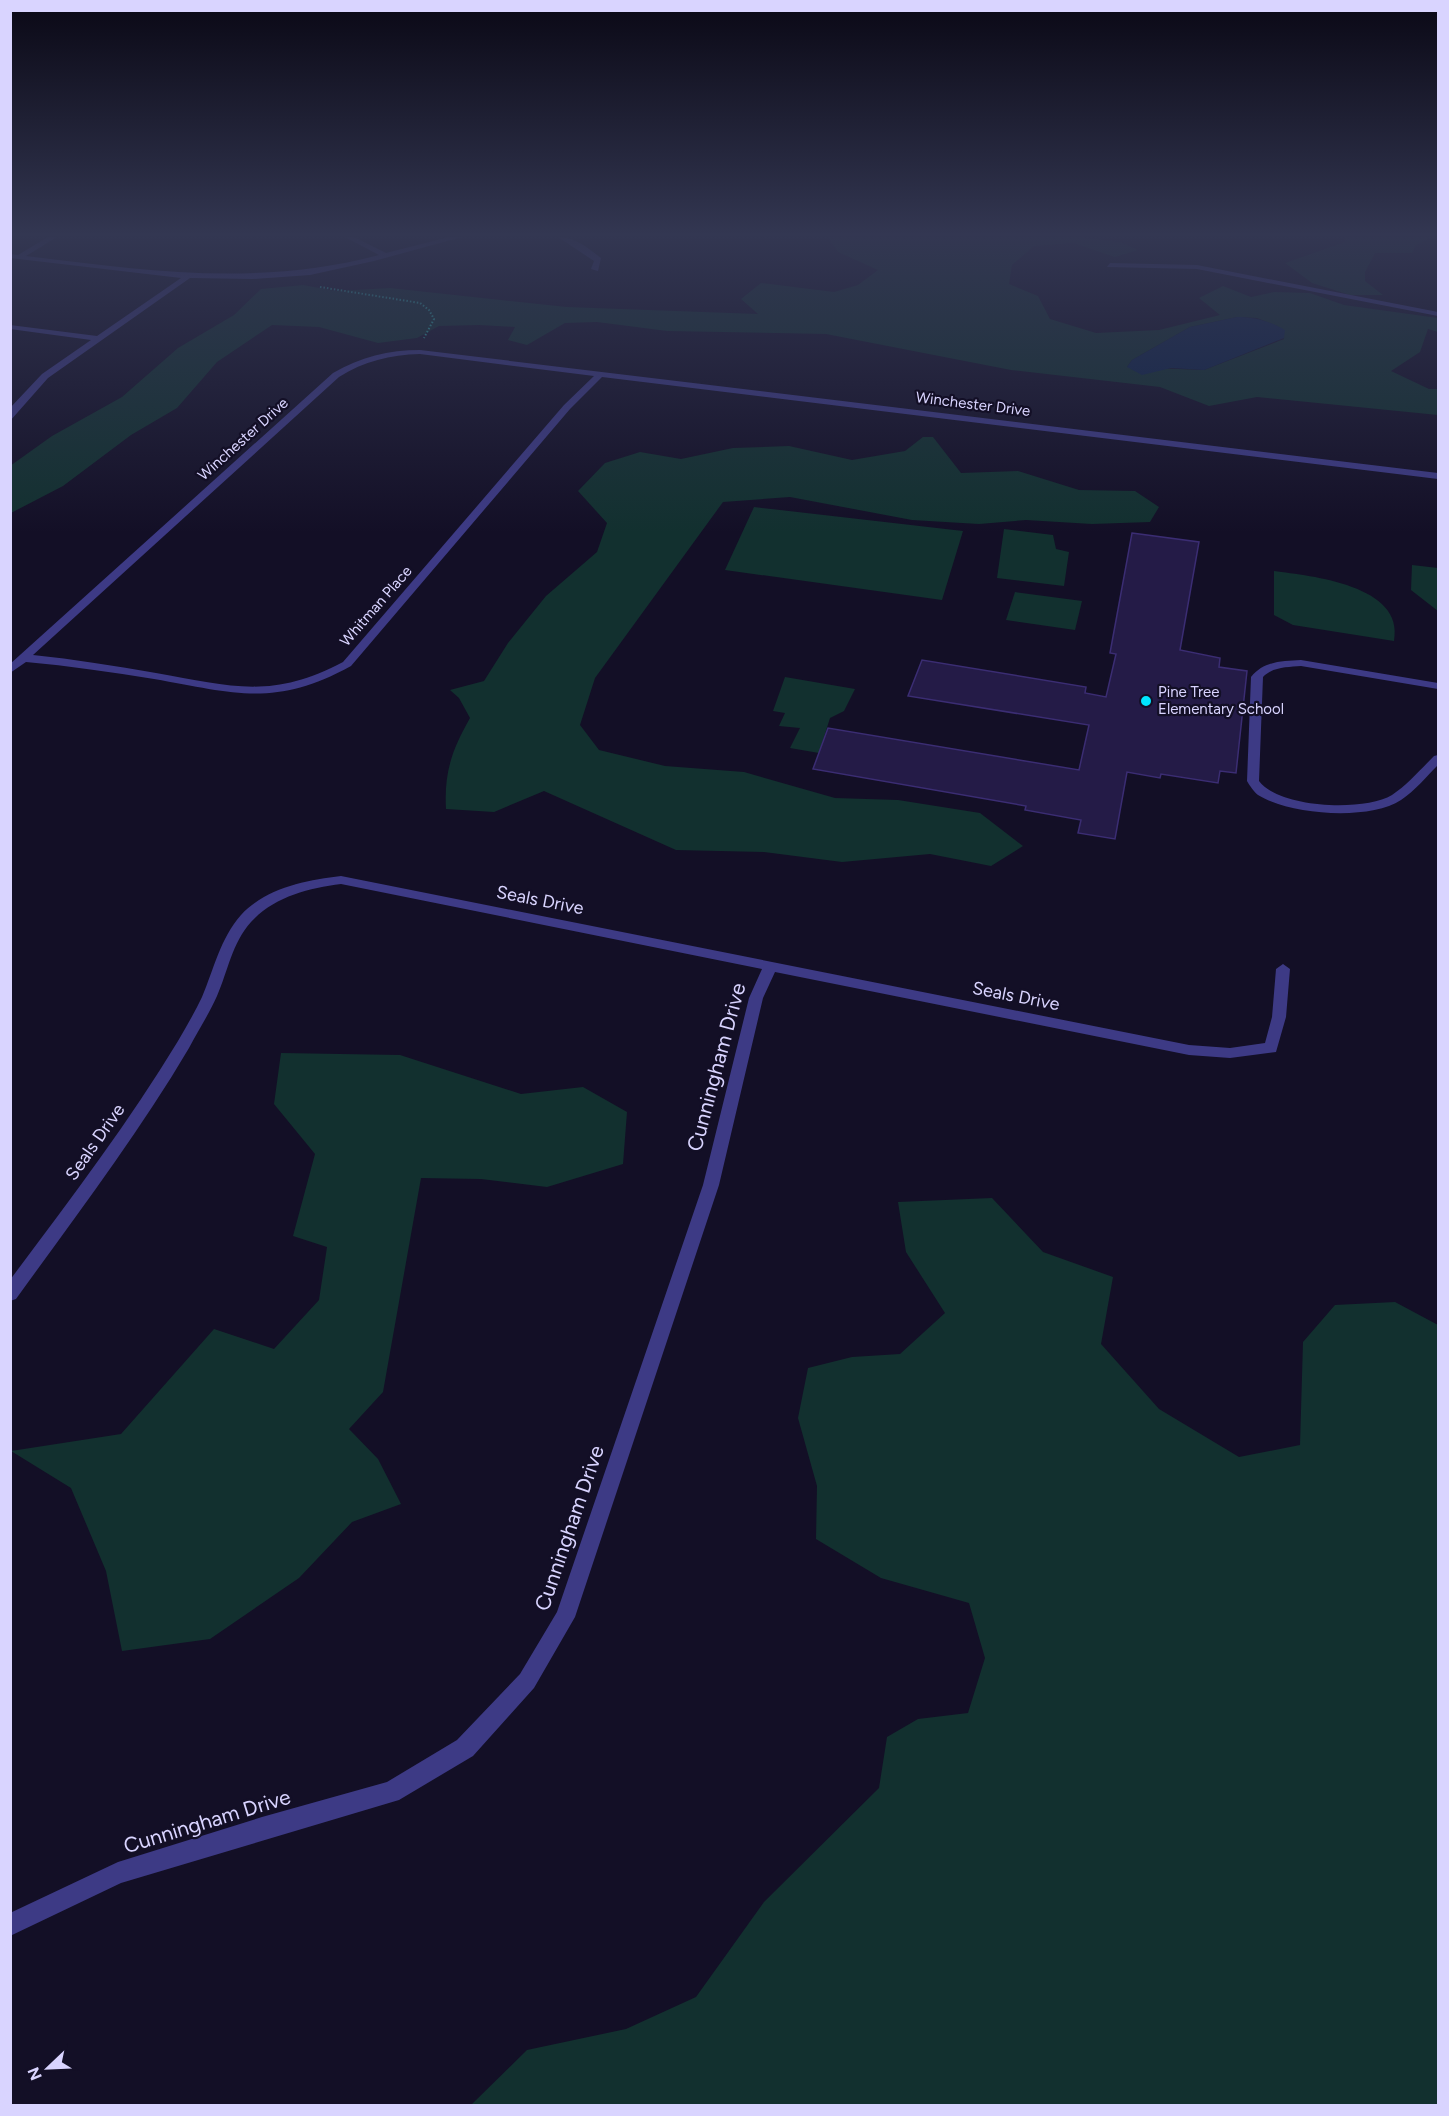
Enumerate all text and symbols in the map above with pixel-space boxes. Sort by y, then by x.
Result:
street label: Winchester Drive [915,388,1031,420]
street label: Winchester Drive [194,394,292,484]
street label: Whitman Place [336,562,416,650]
place label: Pine Tree Elementary School [1158,683,1284,718]
marker: Pine Tree Elementary School [1139,694,1153,708]
street label: Seals Drive [494,881,586,919]
street label: Seals Drive [970,977,1062,1015]
street label: Cunningham Drive [682,980,750,1154]
street label: Seals Drive [61,1099,129,1185]
street label: Cunningham Drive [529,1442,609,1614]
street label: Cunningham Drive [120,1784,294,1858]
north arrow [18,2038,78,2098]
text: N [23,2064,46,2083]

